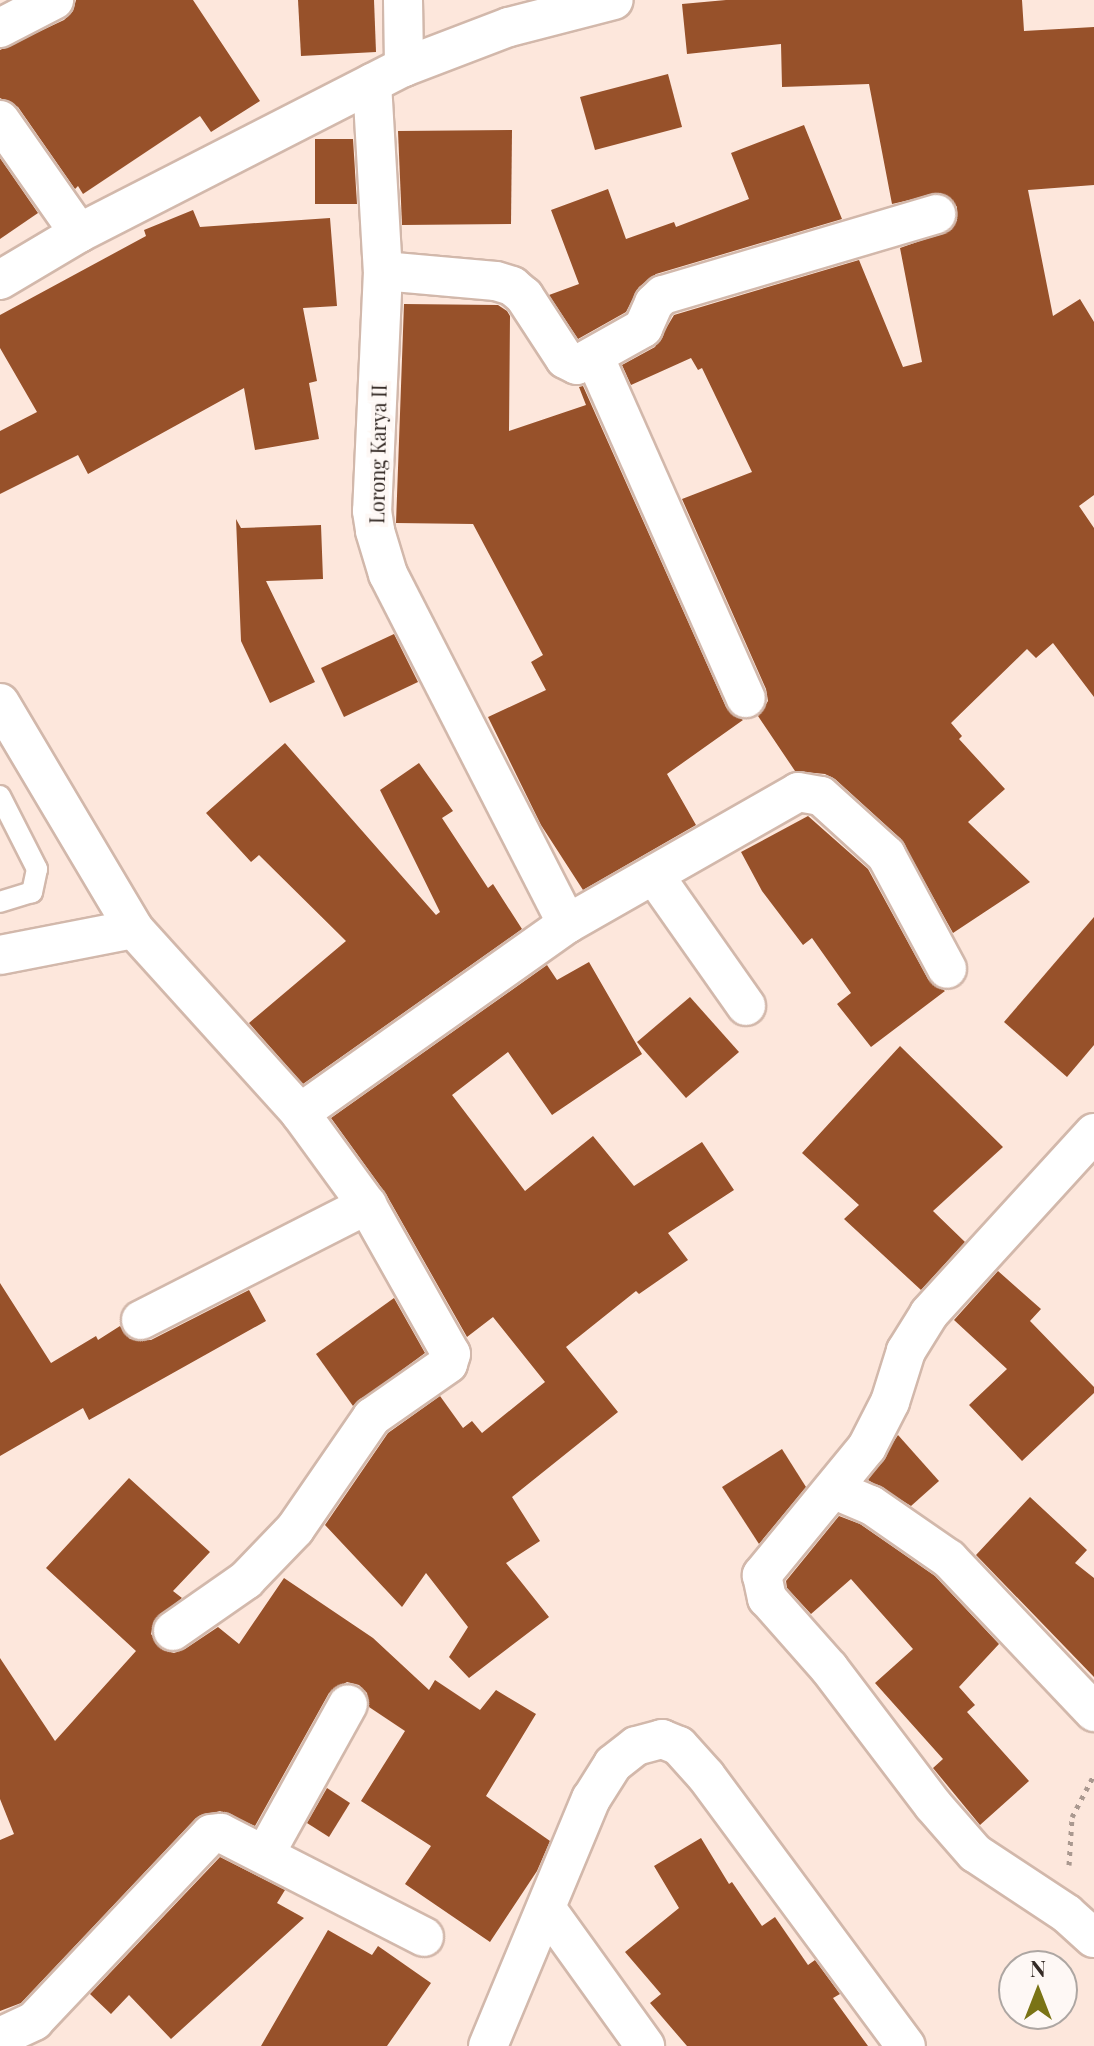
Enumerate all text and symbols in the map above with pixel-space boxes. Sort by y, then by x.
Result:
street label: Lorong Karya II [364,384,390,524]
north arrow [998,1950,1078,2030]
text: N [1030,1953,1046,1983]

